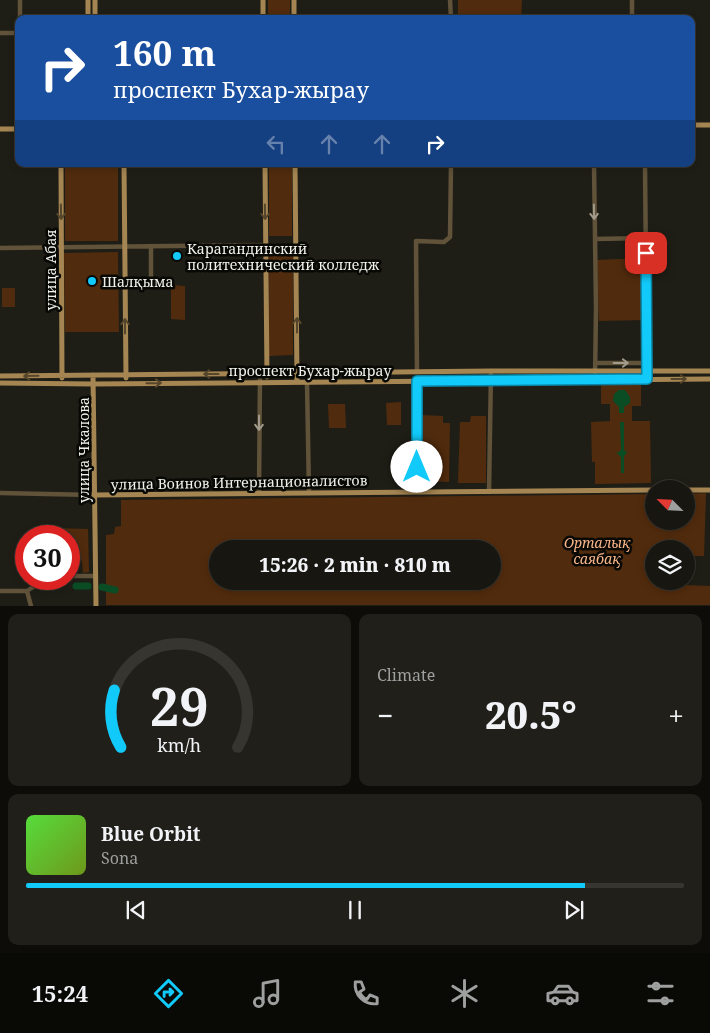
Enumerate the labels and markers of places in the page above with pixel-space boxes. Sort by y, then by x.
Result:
pin [625,232,667,274]
place label: Карагандинский политехнический колледж [187,239,380,274]
marker: Карагандинский политехнический колледж [171,250,183,262]
place label: Шалқыма [102,272,174,291]
marker: Шалқыма [86,275,98,287]

